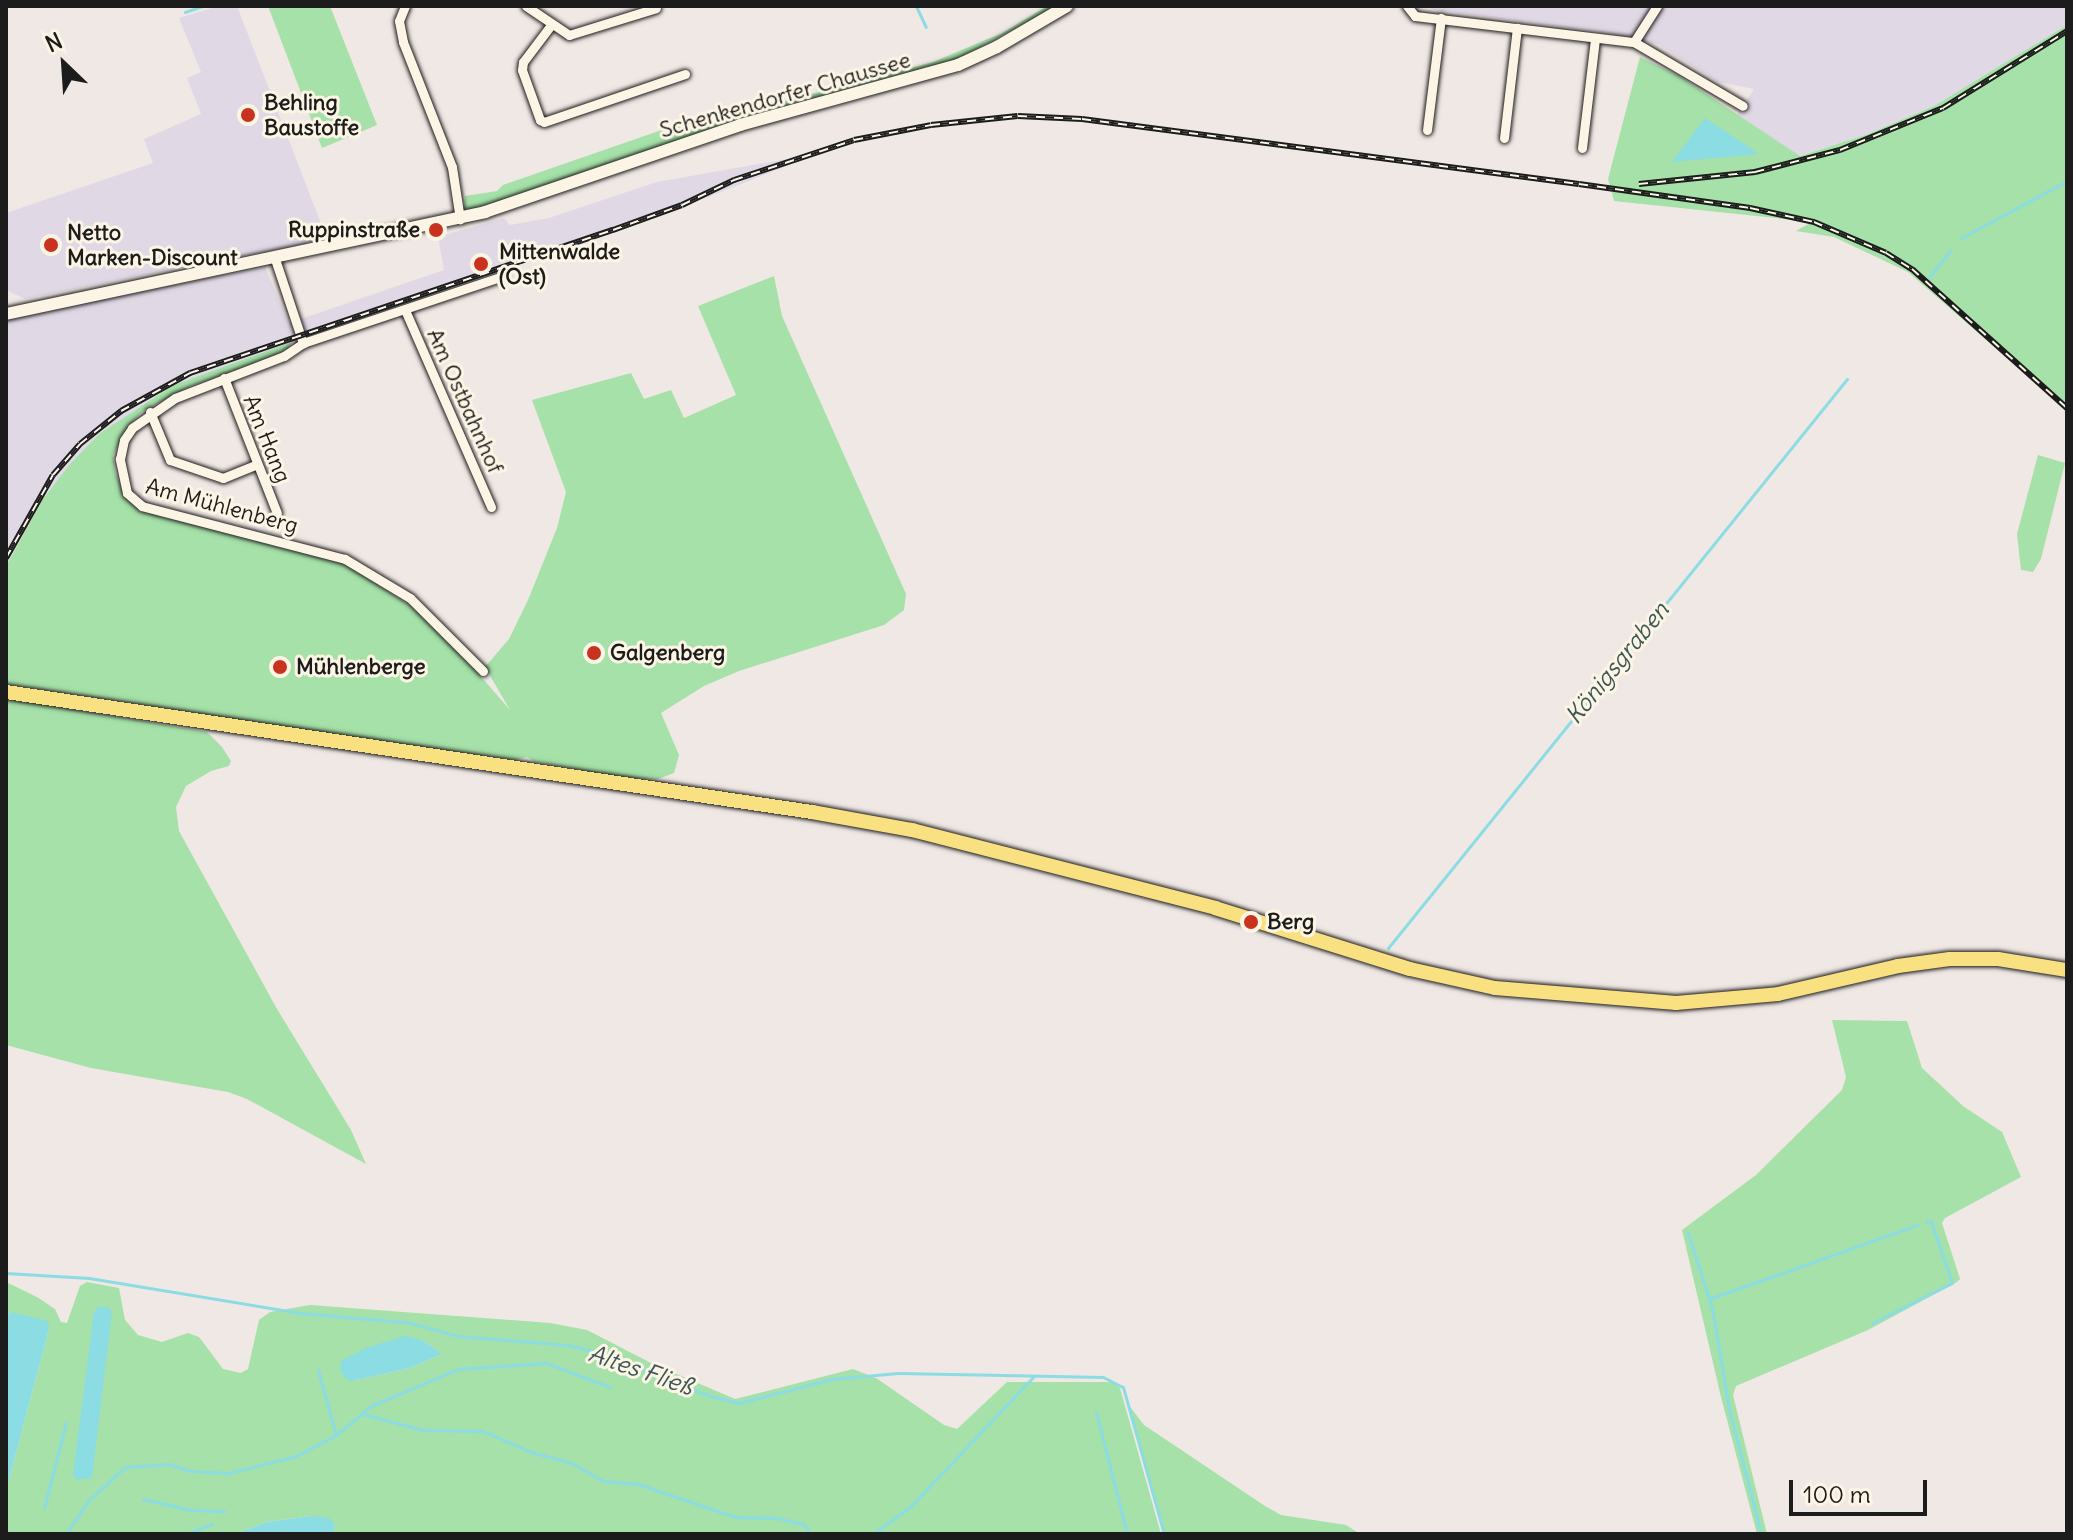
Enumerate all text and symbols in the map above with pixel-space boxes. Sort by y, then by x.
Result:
north arrow [24,24,104,104]
text: N [41,26,67,58]
street label: Schenkendorfer Chaussee [657,47,913,143]
place label: Behling Baustoffe [264,89,359,140]
marker: Behling Baustoffe [239,106,257,124]
place label: Ruppinstraße [288,217,420,243]
place label: Netto Marken-Discount [67,219,238,270]
marker: Ruppinstraße [427,221,445,239]
marker: Netto Marken-Discount [42,236,60,254]
place label: Mittenwalde (Ost) [499,238,620,290]
marker: Mittenwalde (Ost) [470,253,492,275]
street label: Am Ostbahnhof [421,325,509,477]
street label: Am Hang [238,391,296,487]
street label: Am Mühlenberg [143,473,301,539]
water label: Königsgraben [1559,596,1675,730]
place label: Galgenberg [610,640,725,666]
marker: Galgenberg [585,644,603,662]
place label: Mühlenberge [296,654,426,680]
marker: Mühlenberge [271,658,289,676]
place label: Berg [1267,909,1314,935]
marker: Berg [1242,913,1260,931]
water label: Altes Fließ [585,1339,697,1401]
scale bar [1793,1464,1931,1514]
text: 100 m [1803,1479,1871,1509]

